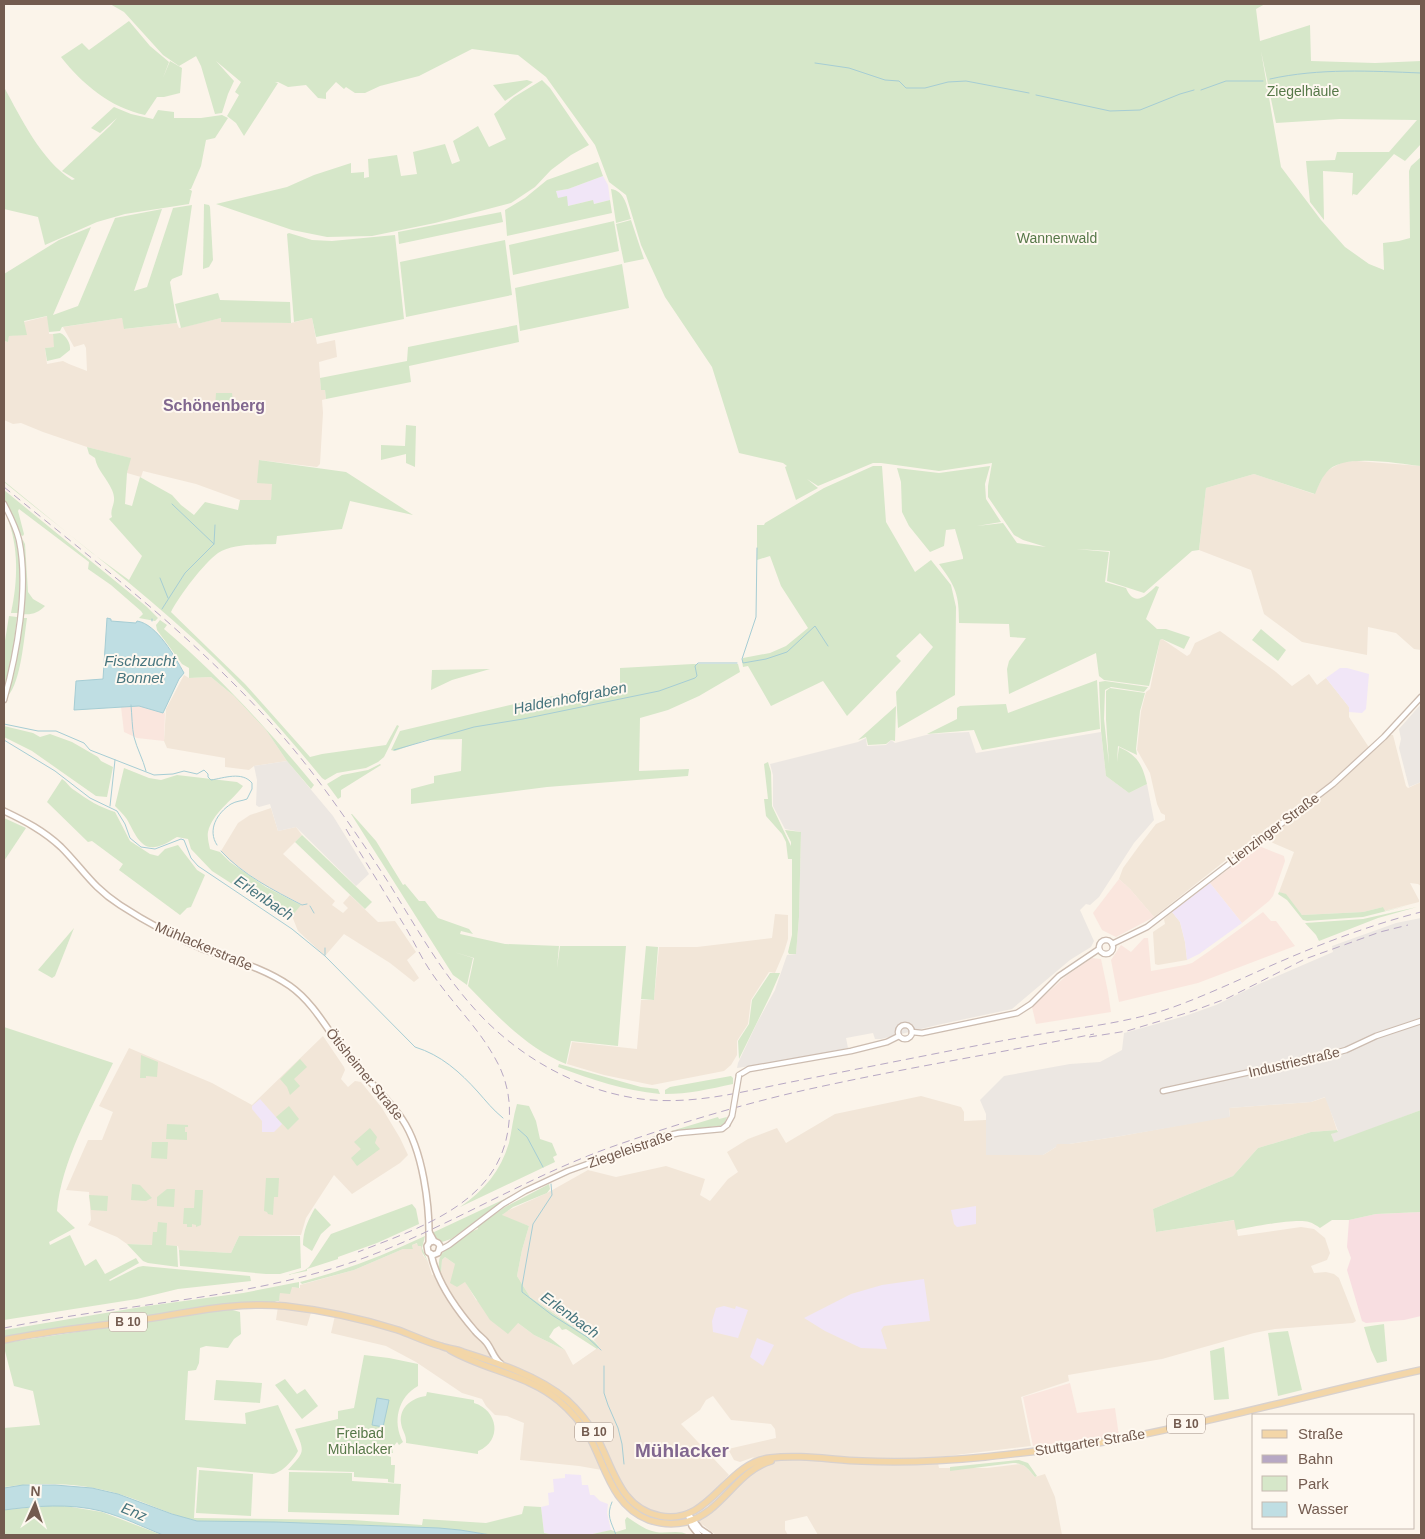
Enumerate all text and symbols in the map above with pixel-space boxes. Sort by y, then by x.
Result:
park label: Ziegelhäule [1267,83,1339,99]
park label: Wannenwald [1017,230,1097,246]
district label: Schönenberg [163,397,265,414]
water label: Fischzucht Bonnet [104,652,177,686]
water label: Haldenhofgraben [512,678,628,717]
street label: Lienzinger Straße [1224,789,1322,869]
water label: Erlenbach [232,872,297,924]
street label: Mühlackerstraße [153,918,255,974]
street label: Ötisheimer Straße [323,1024,408,1123]
street label: Industriestraße [1247,1044,1341,1080]
street label: Ziegeleistraße [585,1127,675,1171]
water label: Erlenbach [538,1288,603,1341]
road number: B 10 [109,1312,147,1331]
legend [1252,1414,1415,1529]
road number: B 10 [1167,1415,1205,1434]
road number: B 10 [575,1422,613,1441]
park label: Freibad Mühlacker [328,1425,393,1457]
street label: Stuttgarter Straße [1034,1425,1146,1459]
text: Straße [1298,1425,1343,1442]
district label: Mühlacker [635,1440,730,1461]
text: Bahn [1298,1450,1333,1467]
text: Park [1298,1475,1329,1492]
north arrow [10,1479,60,1529]
text: N [30,1483,41,1499]
water label: Enz [119,1499,150,1524]
text: Wasser [1298,1500,1348,1517]

